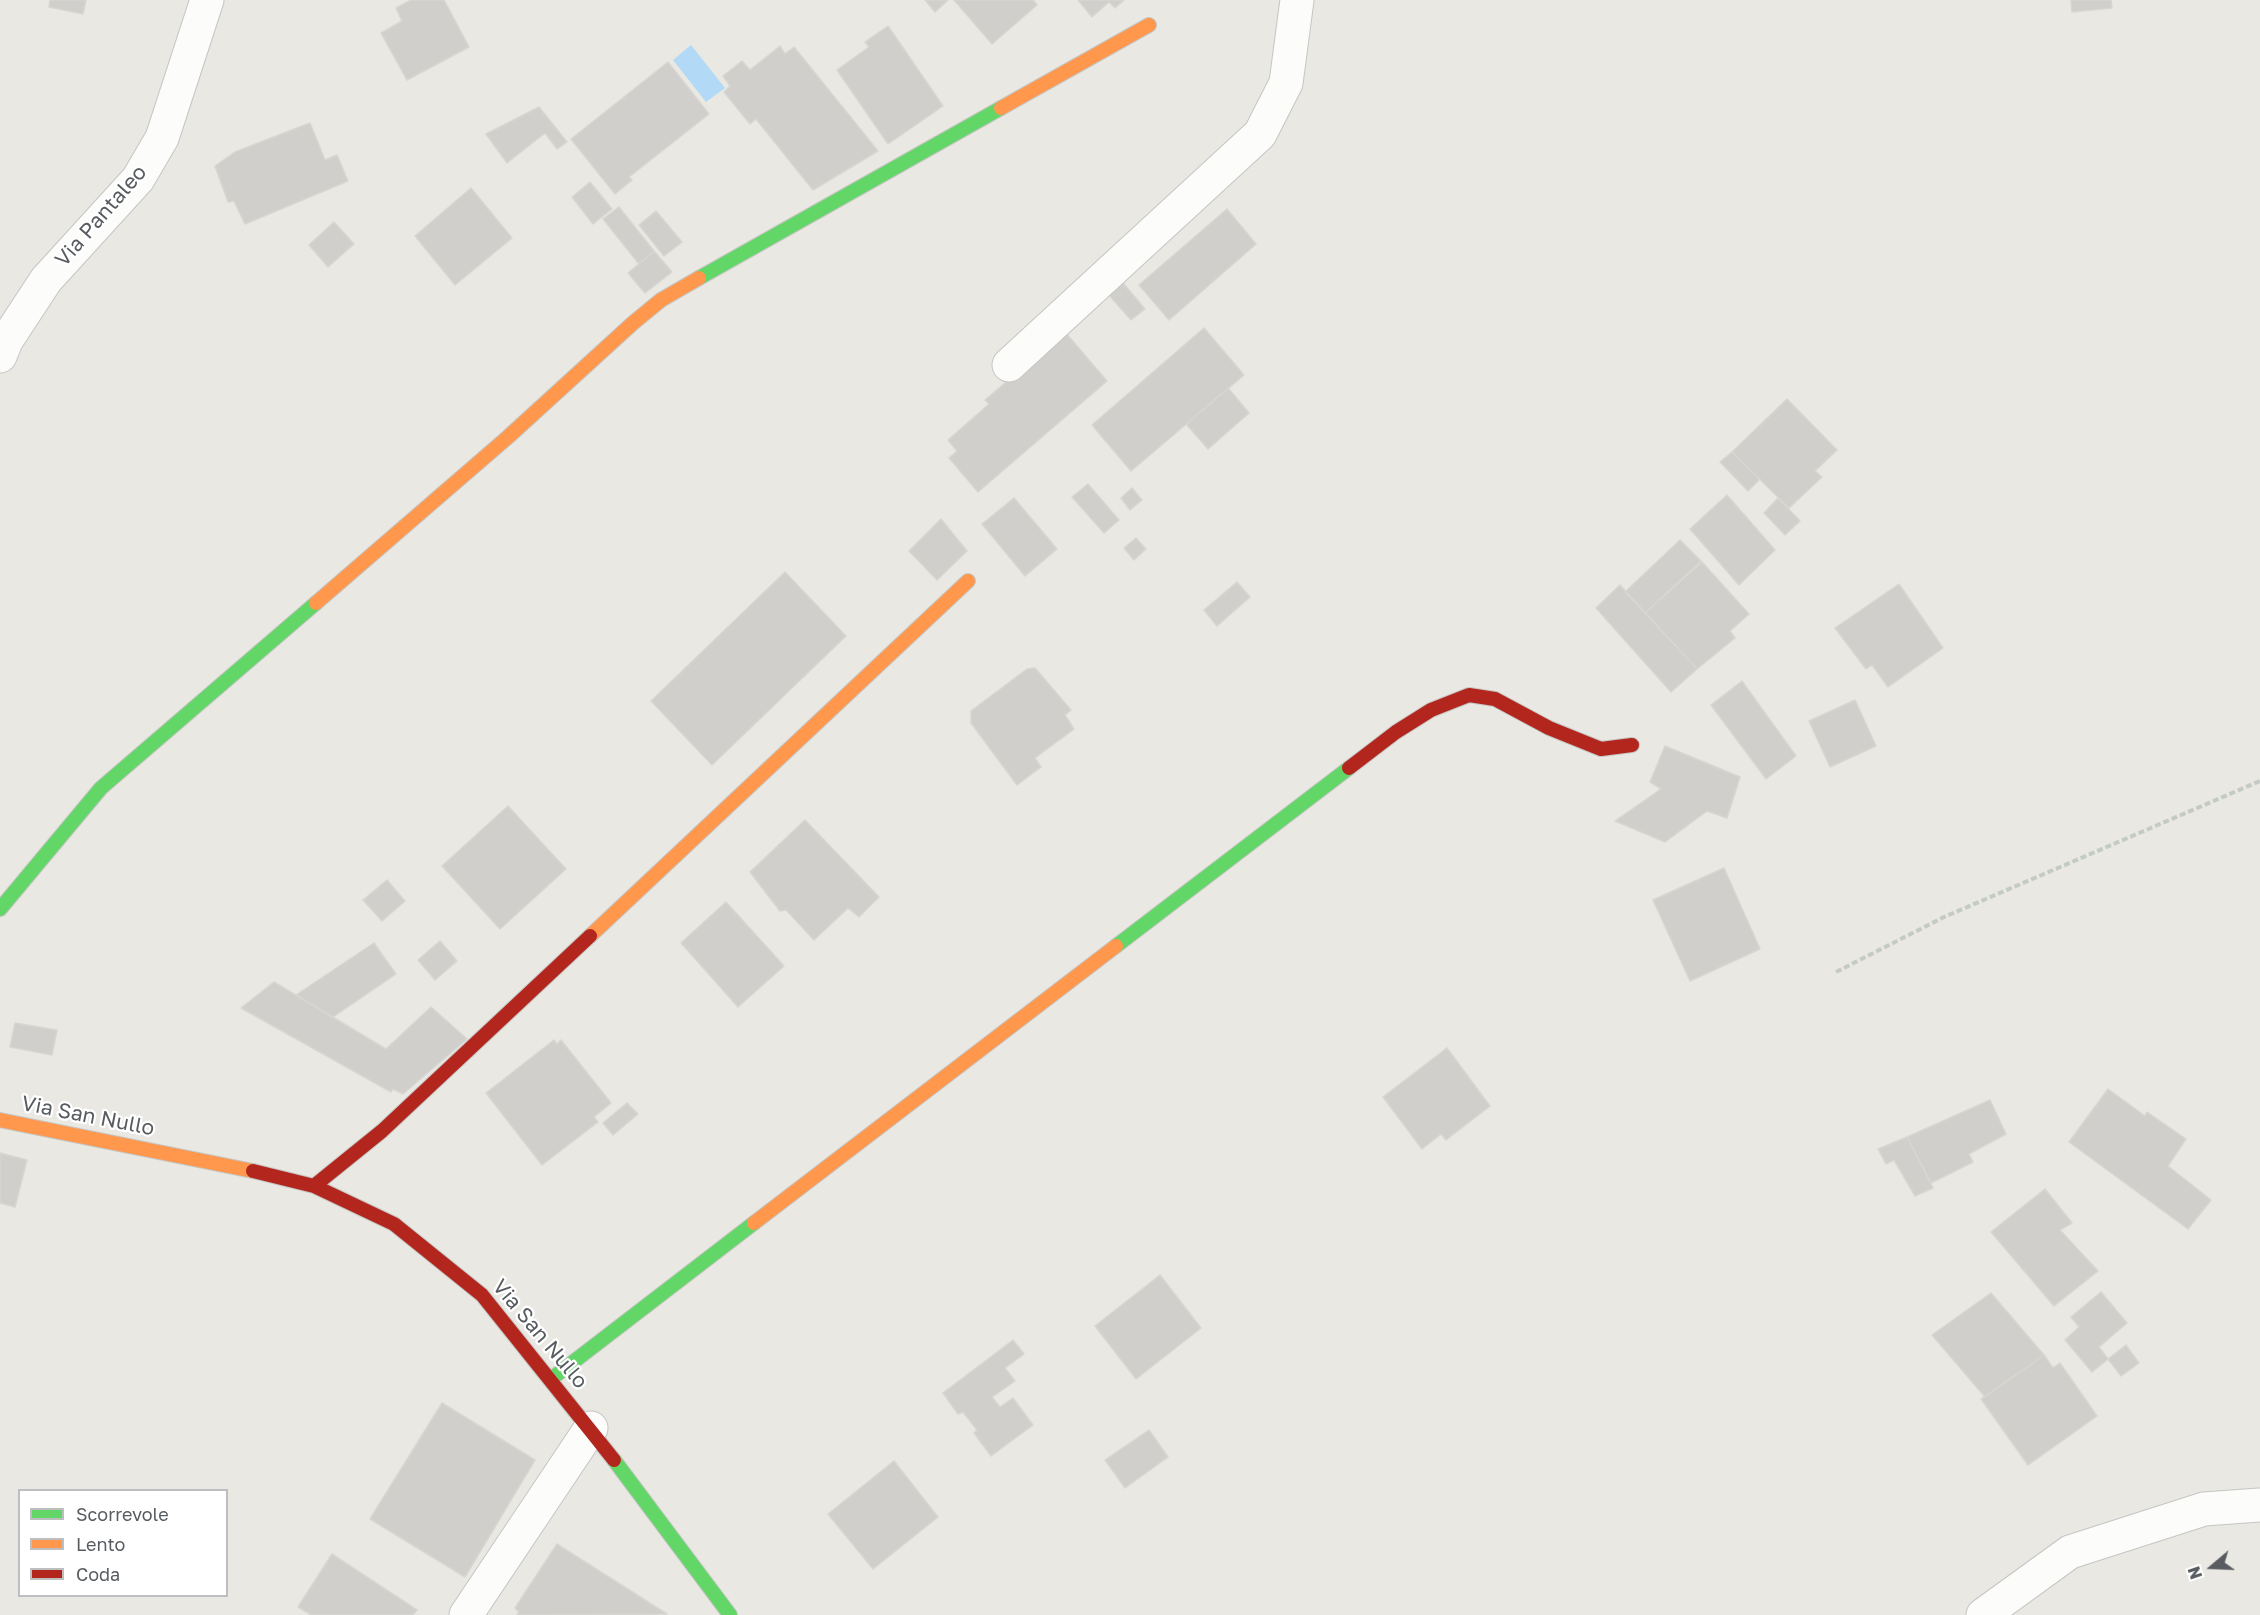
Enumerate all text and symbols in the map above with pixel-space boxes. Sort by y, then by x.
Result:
street label: Via Pantaleo [50,160,152,272]
street label: Via San Nullo [19,1091,157,1141]
street label: Via San Nullo [487,1274,593,1394]
legend [18,1489,228,1597]
text: Scorrevole [76,1503,169,1525]
text: Lento [76,1533,125,1555]
north arrow [2182,1537,2242,1597]
text: Coda [76,1563,120,1585]
text: N [2184,1564,2206,1582]

